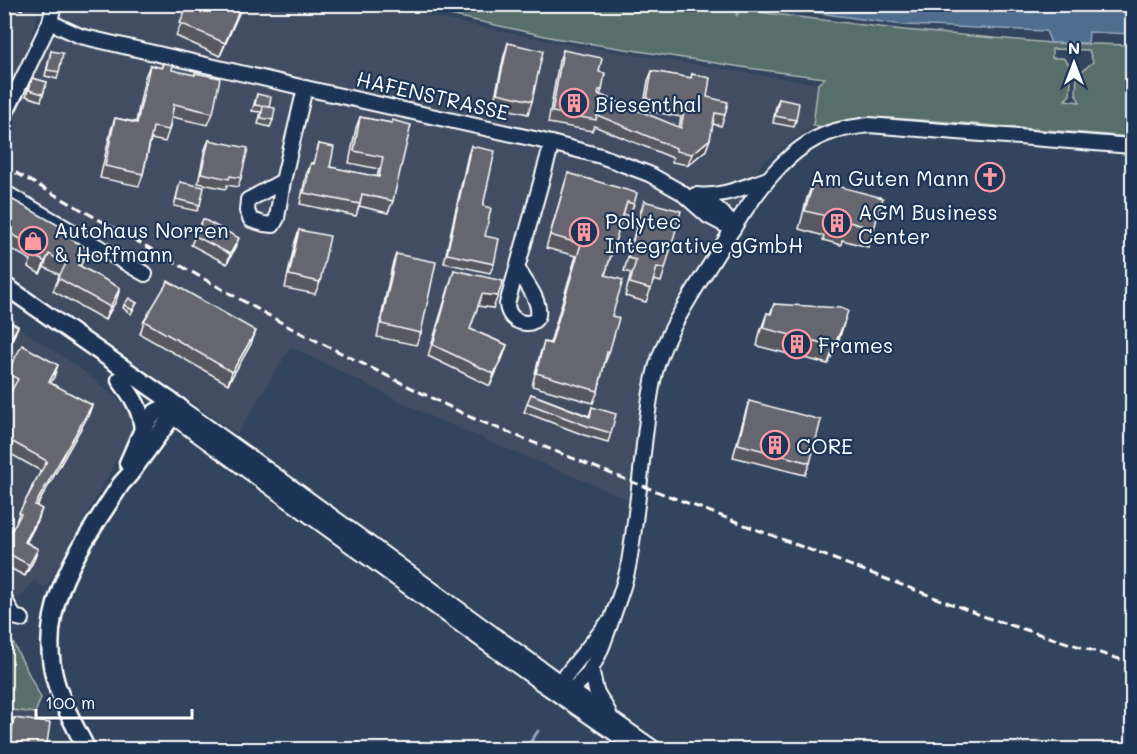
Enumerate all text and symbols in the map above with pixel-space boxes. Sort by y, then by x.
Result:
north arrow [1044,33,1104,93]
text: N [1068,37,1080,58]
street label: HAFENSTRASSE [354,64,512,126]
building icon: Biesenthal [558,87,590,119]
place label: Biesenthal [595,90,702,117]
church icon: Am Guten Mann [974,161,1006,193]
place label: Am Guten Mann [810,164,969,191]
place label: AGM Business Center [858,198,998,249]
place label: Polytec Integrative gGmbH [605,207,803,258]
building icon: AGM Business Center [821,207,853,239]
place label: Autohaus Norren & Hoffmann [54,216,229,267]
building icon: Polytec Integrative gGmbH [568,216,600,248]
shop icon: Autohaus Norren & Hoffmann [17,225,49,257]
building icon: Frames [781,328,813,360]
place label: Frames [818,331,893,358]
building icon: CORE [759,429,791,461]
place label: CORE [796,432,853,459]
scale bar [36,682,192,720]
text: 100 m [45,690,95,714]

